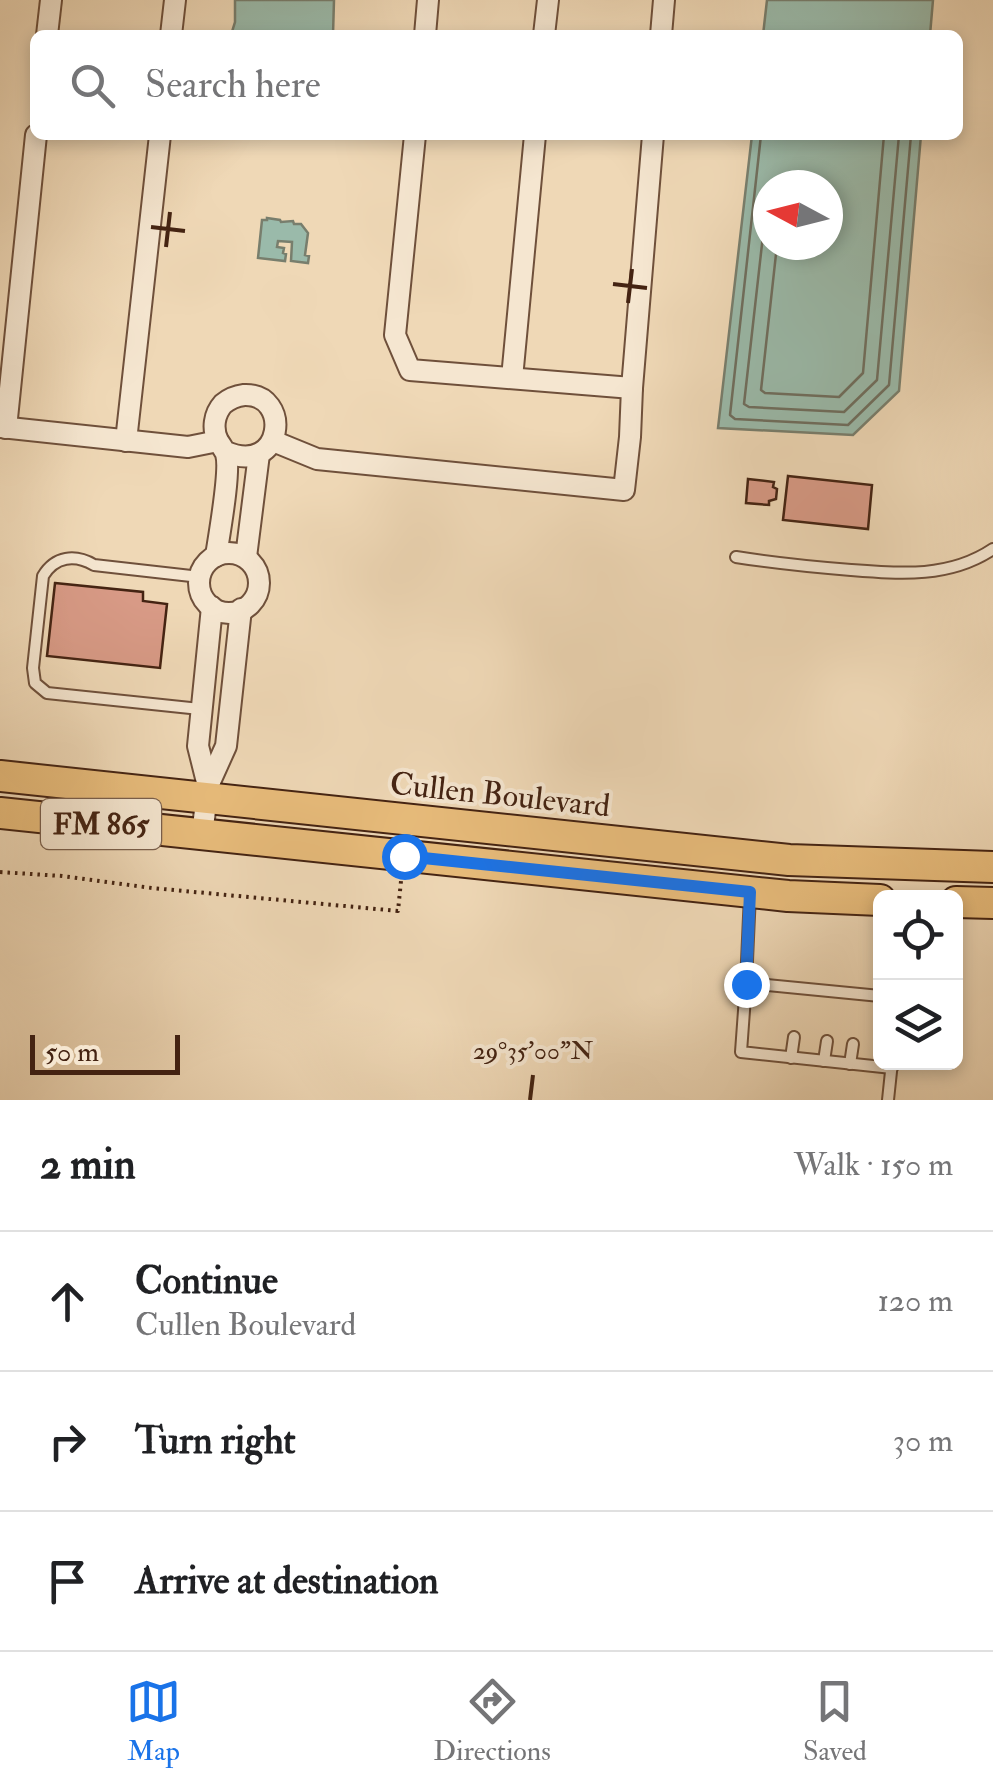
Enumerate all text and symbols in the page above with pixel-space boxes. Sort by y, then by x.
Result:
search box [30,30,963,140]
icon: search [65,58,120,113]
text: Search here [145,61,321,109]
north arrow [753,170,843,260]
street label: Cullen Boulevard [388,764,612,826]
road number: FM 865 [41,799,161,849]
route start [382,834,428,880]
map controls [873,890,963,1070]
button: locate [873,890,963,980]
route end [724,962,770,1008]
button: layers [873,980,963,1070]
scale bar [30,1030,180,1074]
text: 50 m [45,1035,99,1070]
text: 29°35'00"N [473,1036,594,1067]
text: 2 min [40,1139,136,1191]
text: Walk · 150 m [794,1145,953,1185]
text: Continue [135,1257,278,1305]
icon: ahead [40,1274,95,1329]
text: 120 m [877,1281,953,1321]
text: Cullen Boulevard [135,1305,356,1345]
icon: right [40,1414,95,1469]
text: Turn right [135,1417,296,1465]
text: 30 m [893,1421,953,1461]
icon: arrive [40,1554,95,1609]
text: Arrive at destination [135,1557,439,1605]
tab: Map [126,1674,181,1769]
tab: Directions [433,1674,551,1769]
tab: Saved [803,1674,867,1769]

